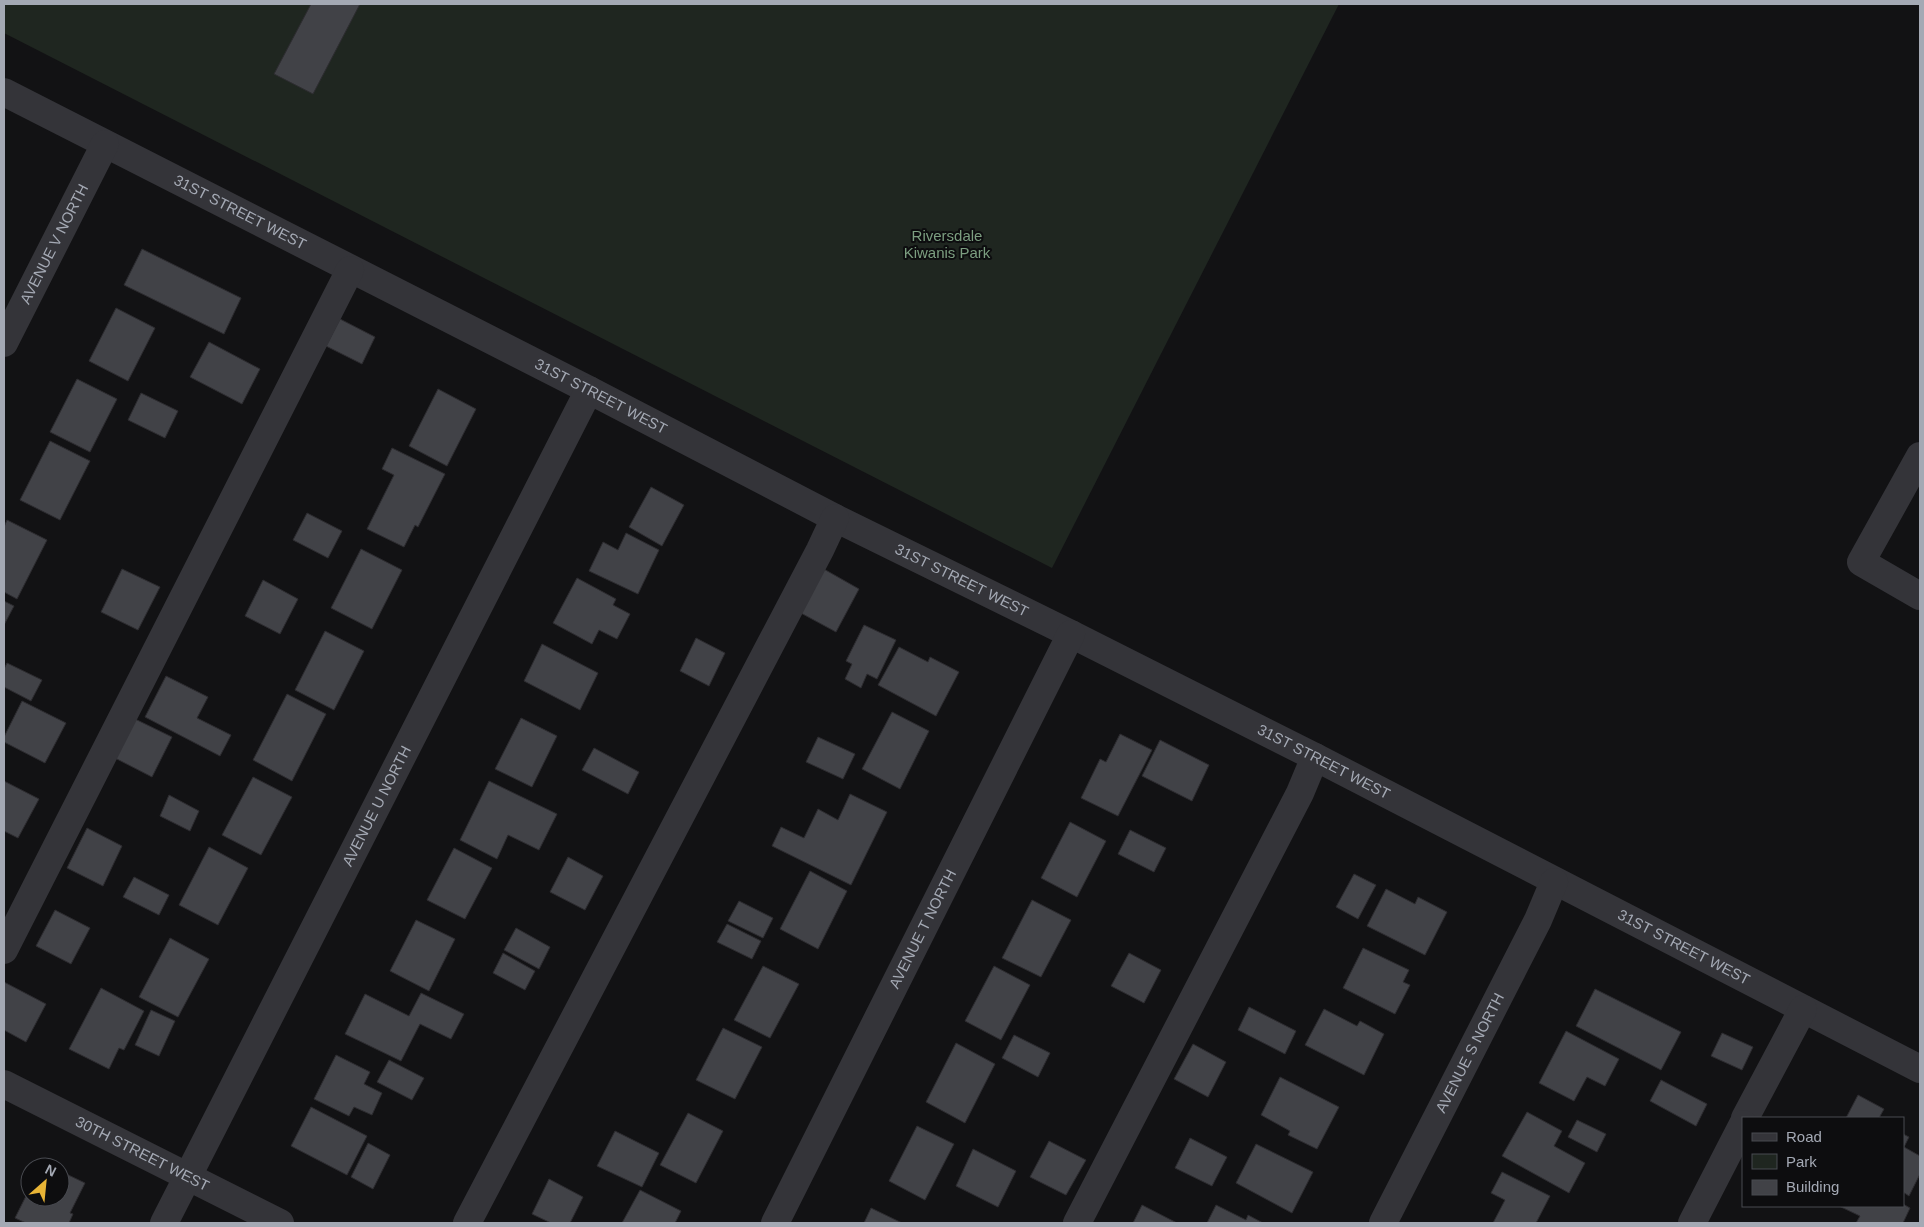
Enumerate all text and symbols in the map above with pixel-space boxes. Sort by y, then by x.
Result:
street label: 31ST STREET WEST [171,171,309,253]
street label: AVENUE V NORTH [16,181,91,307]
park label: Riversdale Kiwanis Park [904,227,991,261]
street label: 31ST STREET WEST [532,355,670,437]
street label: 31ST STREET WEST [893,540,1031,620]
street label: 31ST STREET WEST [1255,721,1393,802]
street label: AVENUE U NORTH [338,743,414,869]
street label: AVENUE T NORTH [885,867,959,991]
street label: 31ST STREET WEST [1615,906,1753,988]
street label: AVENUE S NORTH [1432,990,1507,1115]
street label: 30TH STREET WEST [73,1113,212,1194]
legend [1742,1117,1904,1207]
text: Road [1786,1128,1822,1145]
text: Park [1786,1153,1817,1170]
north arrow [20,1157,70,1207]
text: N [43,1161,59,1180]
text: Building [1786,1178,1839,1195]

